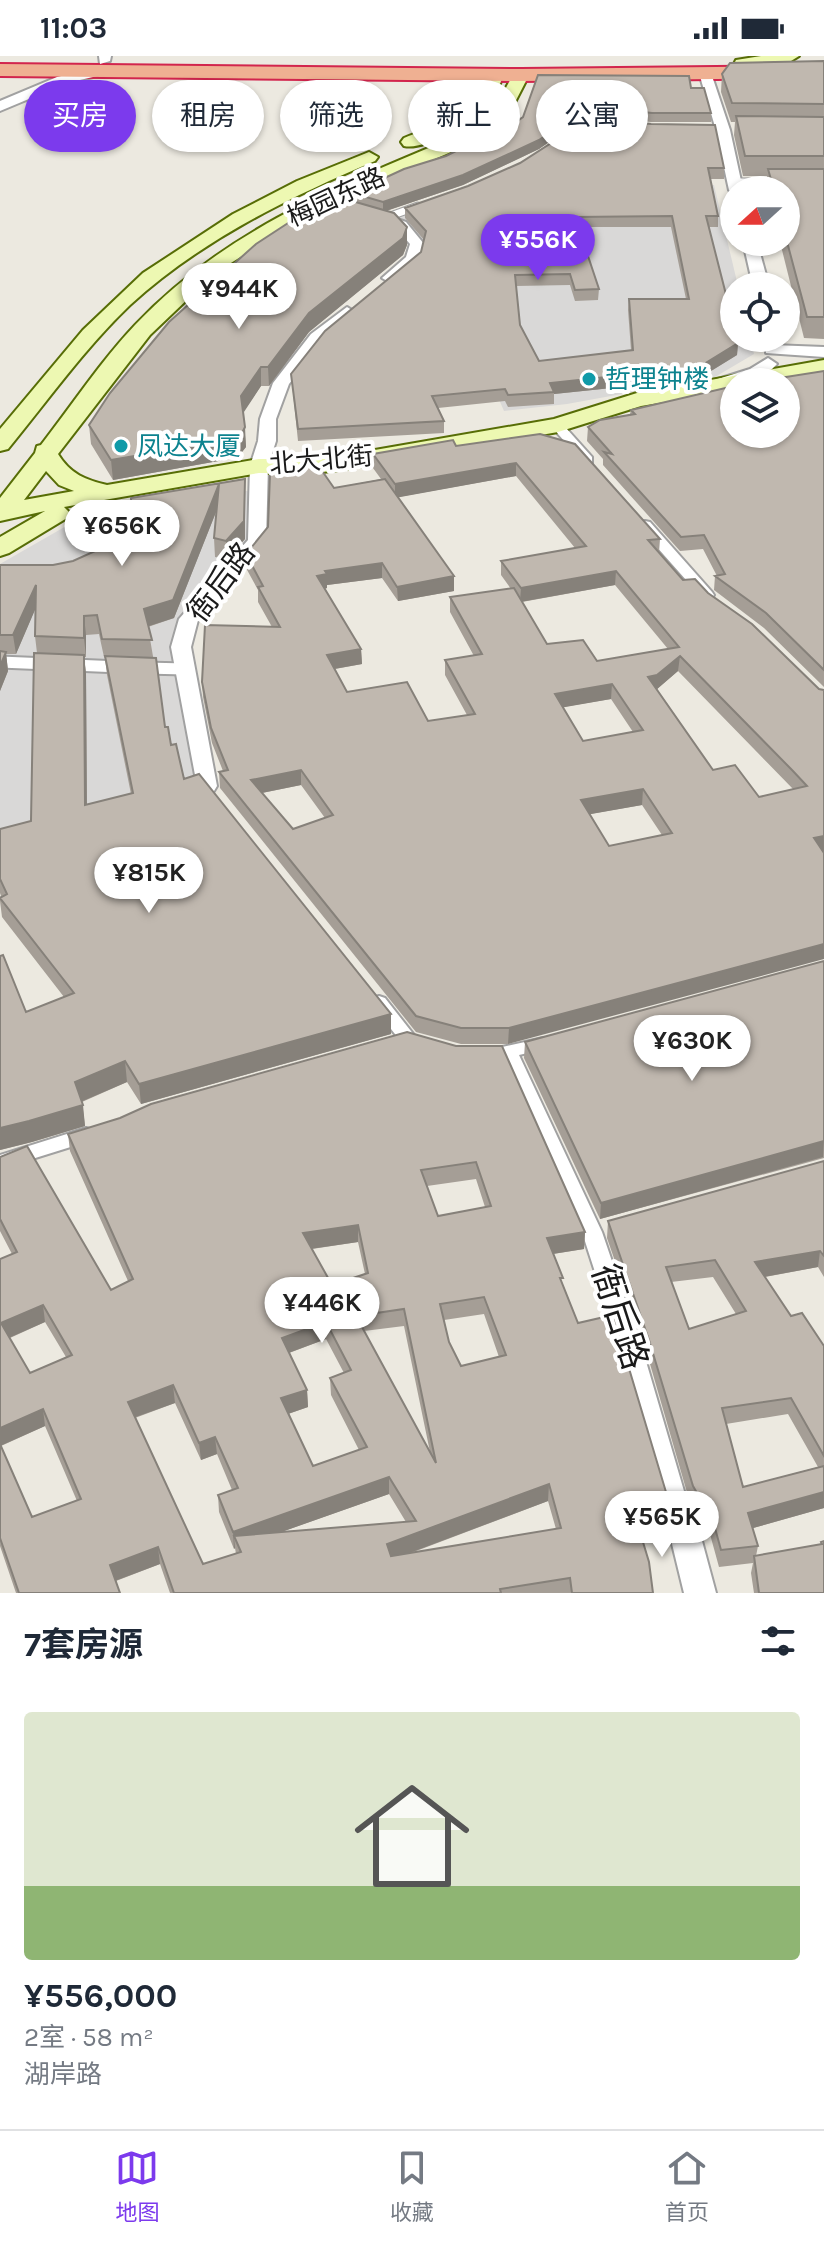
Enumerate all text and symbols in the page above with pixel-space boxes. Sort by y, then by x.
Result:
text: 11:03 [40,10,107,46]
chip: 买房 [24,80,136,152]
chip: 租房 [152,80,264,152]
chip: 筛选 [280,80,392,152]
chip: 新上 [408,80,520,152]
chip: 公寓 [536,80,648,152]
street label: 梅园东路 [282,161,390,233]
north arrow [720,176,800,256]
map controls [720,176,800,448]
pin: ¥556K [482,214,594,282]
text: ¥556K [499,224,577,255]
pin: ¥944K [183,263,295,331]
button: locate [720,272,800,352]
text: ¥944K [199,273,279,304]
place label: 哲理钟楼 [605,364,709,395]
button: layers [720,368,800,448]
marker: 哲理钟楼 [580,370,598,388]
place label: 凤达大厦 [137,431,241,462]
marker: 凤达大厦 [112,437,130,455]
street label: 北大北街 [268,440,374,480]
pin: ¥656K [66,500,178,568]
text: ¥656K [83,510,161,541]
street label: 衙后路 [180,535,262,629]
pin: ¥815K [93,847,205,915]
text: ¥815K [112,857,186,888]
pin: ¥630K [636,1015,748,1083]
text: ¥630K [652,1025,732,1056]
street label: 衙后路 [583,1259,657,1375]
pin: ¥446K [266,1277,378,1345]
text: ¥446K [283,1287,361,1318]
pin: ¥565K [606,1491,718,1559]
text: ¥565K [623,1501,701,1532]
icon: filters [756,1619,800,1663]
text: 7套房源 [24,1625,143,1665]
icon: home [340,1764,484,1908]
text: ¥556,000 [24,1976,177,2016]
text: 2室 · 58 m² [24,2022,154,2053]
text: 湖岸路 [24,2059,102,2090]
tab: 地图 [115,2146,159,2226]
tab: 收藏 [390,2146,434,2226]
tab: 首页 [665,2146,709,2226]

